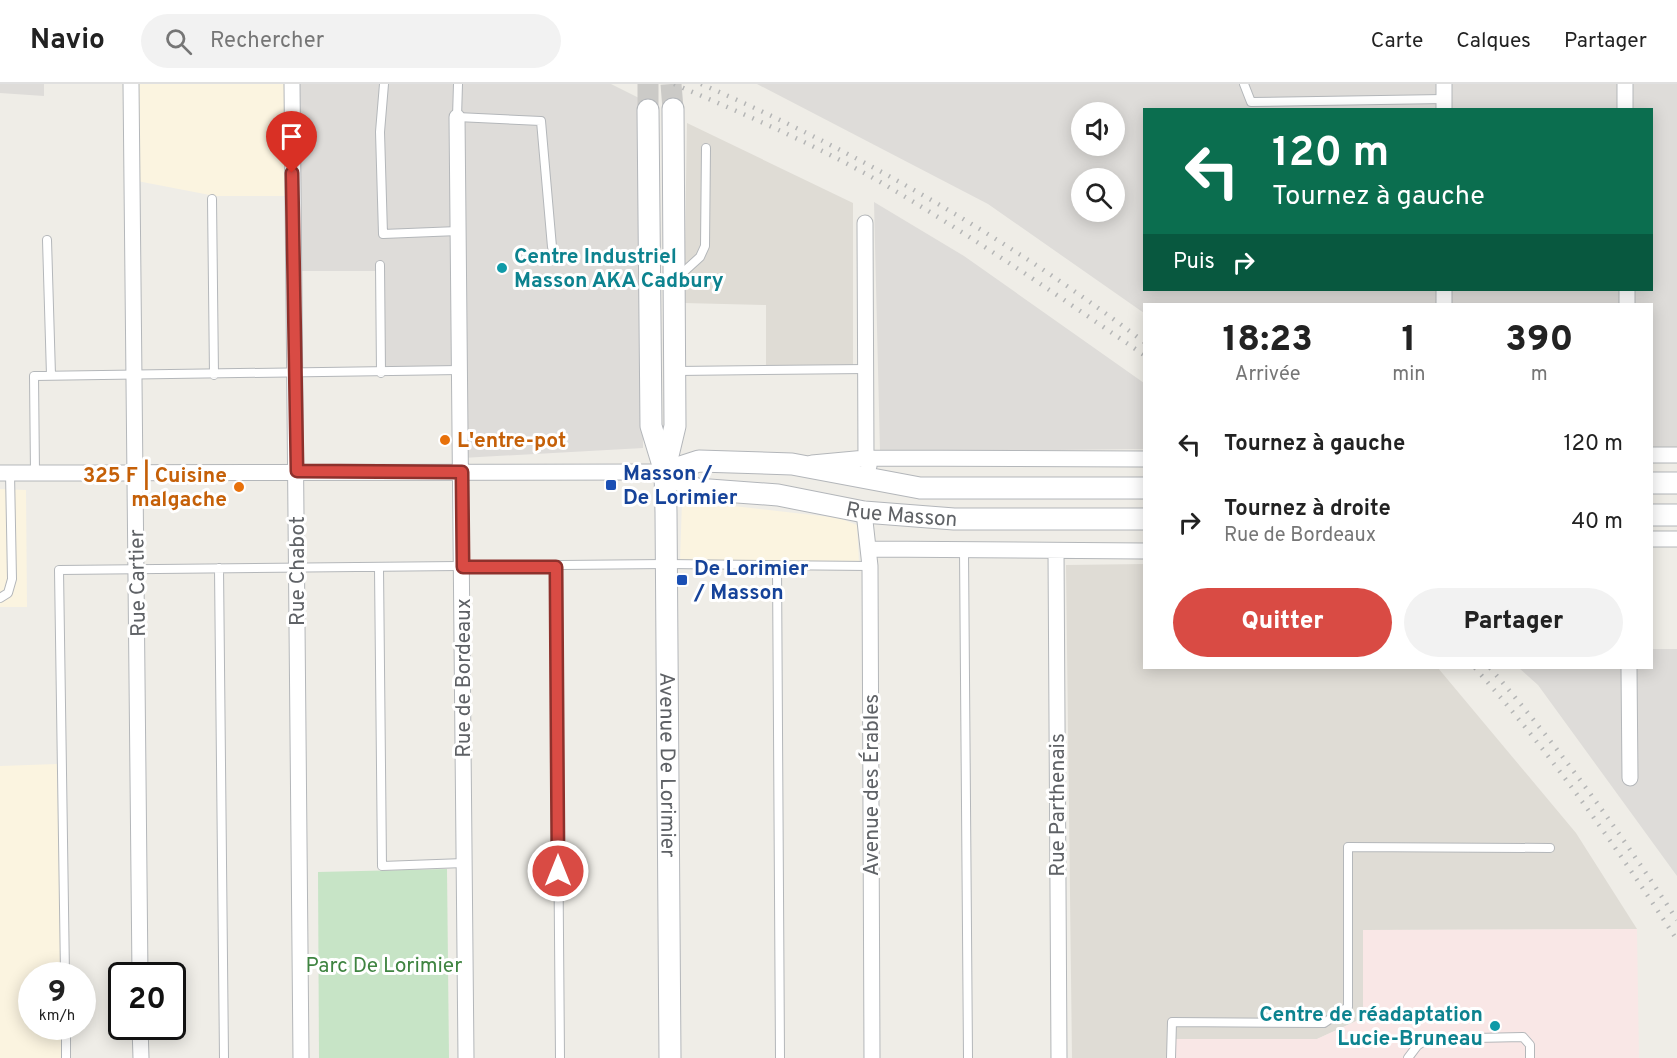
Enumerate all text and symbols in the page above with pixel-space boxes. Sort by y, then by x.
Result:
search box [141,14,561,68]
text: Navio [30,23,105,59]
icon: search [162,25,195,58]
text: Rechercher [210,28,324,55]
text: Carte [1371,28,1423,55]
text: Calques [1456,28,1531,55]
text: Partager [1564,28,1647,55]
map controls [1071,102,1125,222]
button: sound [1071,102,1125,156]
pin [266,111,317,173]
icon: arrive [275,120,308,153]
text: 120 m [1272,128,1389,181]
icon: left [1173,132,1251,210]
button: search [1071,168,1125,222]
text: Tournez à gauche [1272,180,1485,214]
place label: Centre Industriel Masson AKA Cadbury [514,244,724,295]
icon: right [1227,246,1260,279]
text: Puis [1173,249,1215,276]
marker: Centre Industriel Masson AKA Cadbury [495,261,509,275]
text: 18:23 [1223,318,1313,364]
text: 1 [1402,318,1416,364]
text: 390 [1505,318,1573,364]
text: Arrivée [1235,362,1300,388]
text: min [1392,362,1426,388]
text: m [1531,362,1548,388]
place label: L'entre-pot [457,428,566,455]
icon: left [1173,428,1206,461]
text: Tournez à gauche [1224,431,1405,458]
text: 120 m [1563,431,1623,458]
marker: L'entre-pot [438,433,452,447]
place label: 325 F | Cuisine malgache [83,459,227,514]
place label: Masson / De Lorimier [623,461,738,512]
marker: Masson / De Lorimier [604,478,618,492]
marker: 325 F | Cuisine malgache [232,480,246,494]
text: Tournez à droite [1224,496,1391,523]
street label: Rue Masson [843,497,958,534]
icon: right [1173,506,1206,539]
text: 40 m [1571,509,1623,536]
street label: Rue Chabot [285,516,312,626]
text: Rue de Bordeaux [1224,523,1376,549]
street label: Rue Cartier [124,529,153,637]
place label: De Lorimier / Masson [693,556,809,607]
marker: De Lorimier / Masson [675,573,689,587]
button: Quitter [1173,588,1392,657]
button: Partager [1404,588,1623,657]
street label: Rue de Bordeaux [451,598,478,758]
street label: Avenue De Lorimier [652,672,681,858]
street label: Avenue des Érables [858,694,886,876]
street label: Rue Parthenais [1045,733,1072,877]
position arrow [526,839,590,903]
park label: Parc De Lorimier [305,953,463,980]
speed limit sign: 20 [108,962,186,1040]
text: 9 [48,975,66,1012]
place label: Centre de réadaptation Lucie-Bruneau [1259,1002,1483,1053]
text: km/h [39,1007,75,1026]
marker: Centre de réadaptation Lucie-Bruneau [1488,1019,1502,1033]

